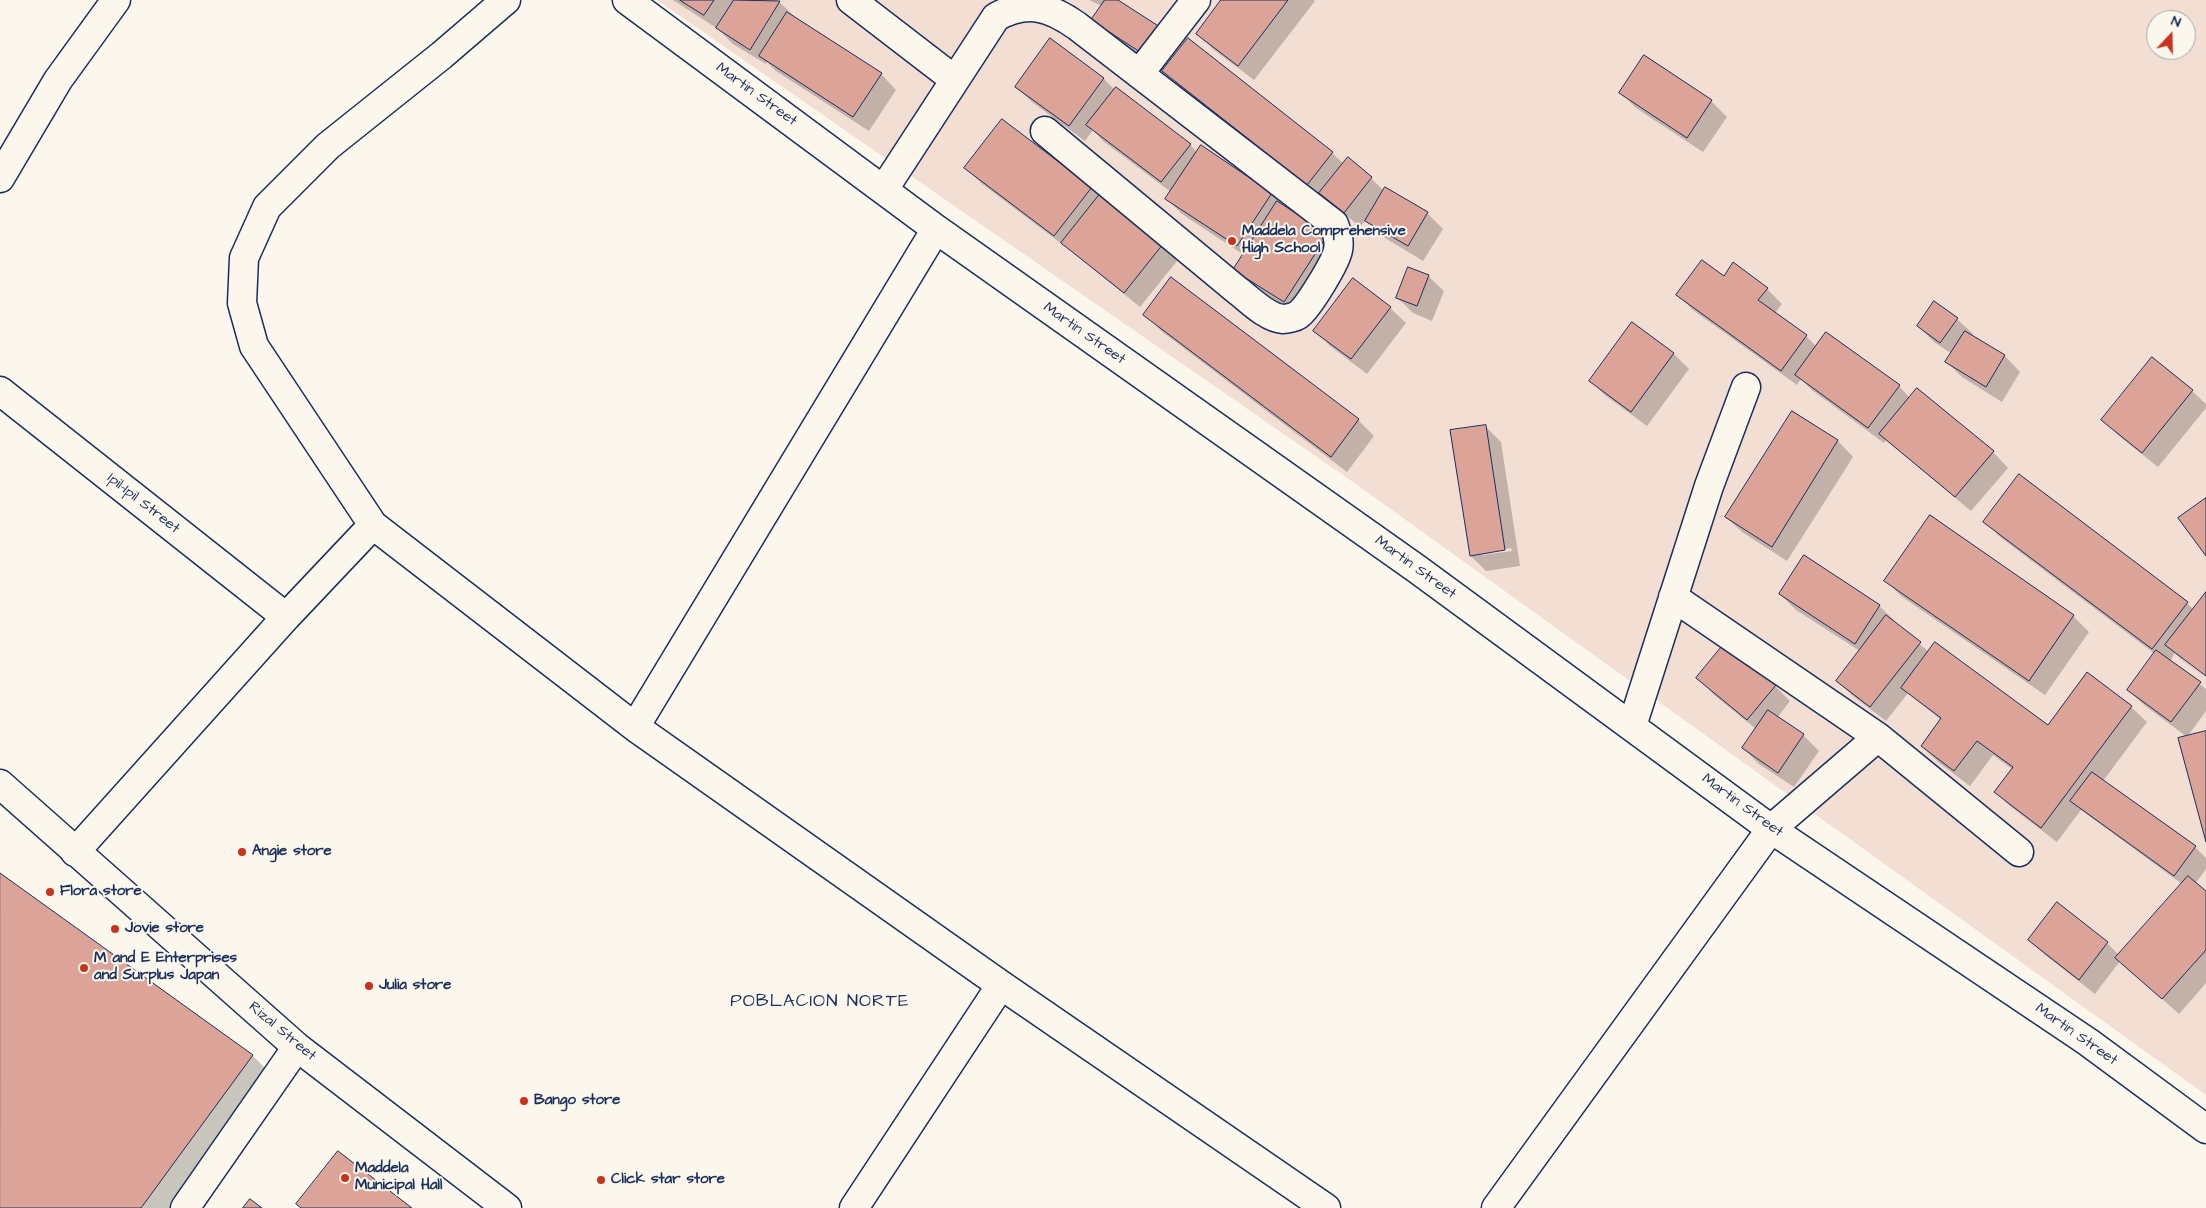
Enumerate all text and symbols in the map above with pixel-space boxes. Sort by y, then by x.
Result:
north arrow [2146,10,2196,60]
text: N [2168,11,2184,33]
street label: Martin Street [712,59,800,131]
place label: Maddela Comprehensive High School [1242,223,1406,258]
marker: Maddela Comprehensive High School [1226,235,1238,247]
street label: Martin Street [1039,299,1129,369]
street label: Ipil-Ipil Street [103,470,183,538]
street label: Martin Street [1371,532,1459,604]
street label: Martin Street [1698,770,1786,842]
place label: Angie store [252,843,332,861]
marker: Angie store [236,846,248,858]
place label: Flora store [60,883,142,901]
marker: Flora store [44,886,56,898]
place label: Jovie store [125,920,204,938]
marker: Jovie store [109,923,121,935]
place label: M and E Enterprises and Surplus Japan [94,950,237,985]
marker: M and E Enterprises and Surplus Japan [78,962,90,974]
place label: Julia store [379,977,451,995]
marker: Julia store [363,980,375,992]
district label: POBLACION NORTE [728,991,912,1013]
street label: Rizal Street [245,999,319,1065]
street label: Martin Street [2031,1000,2121,1070]
place label: Bango store [534,1092,620,1110]
marker: Bango store [518,1095,530,1107]
place label: Maddela Municipal Hall [355,1160,442,1195]
place label: Click star store [611,1171,725,1189]
marker: Maddela Municipal Hall [339,1172,351,1184]
marker: Click star store [595,1174,607,1186]

